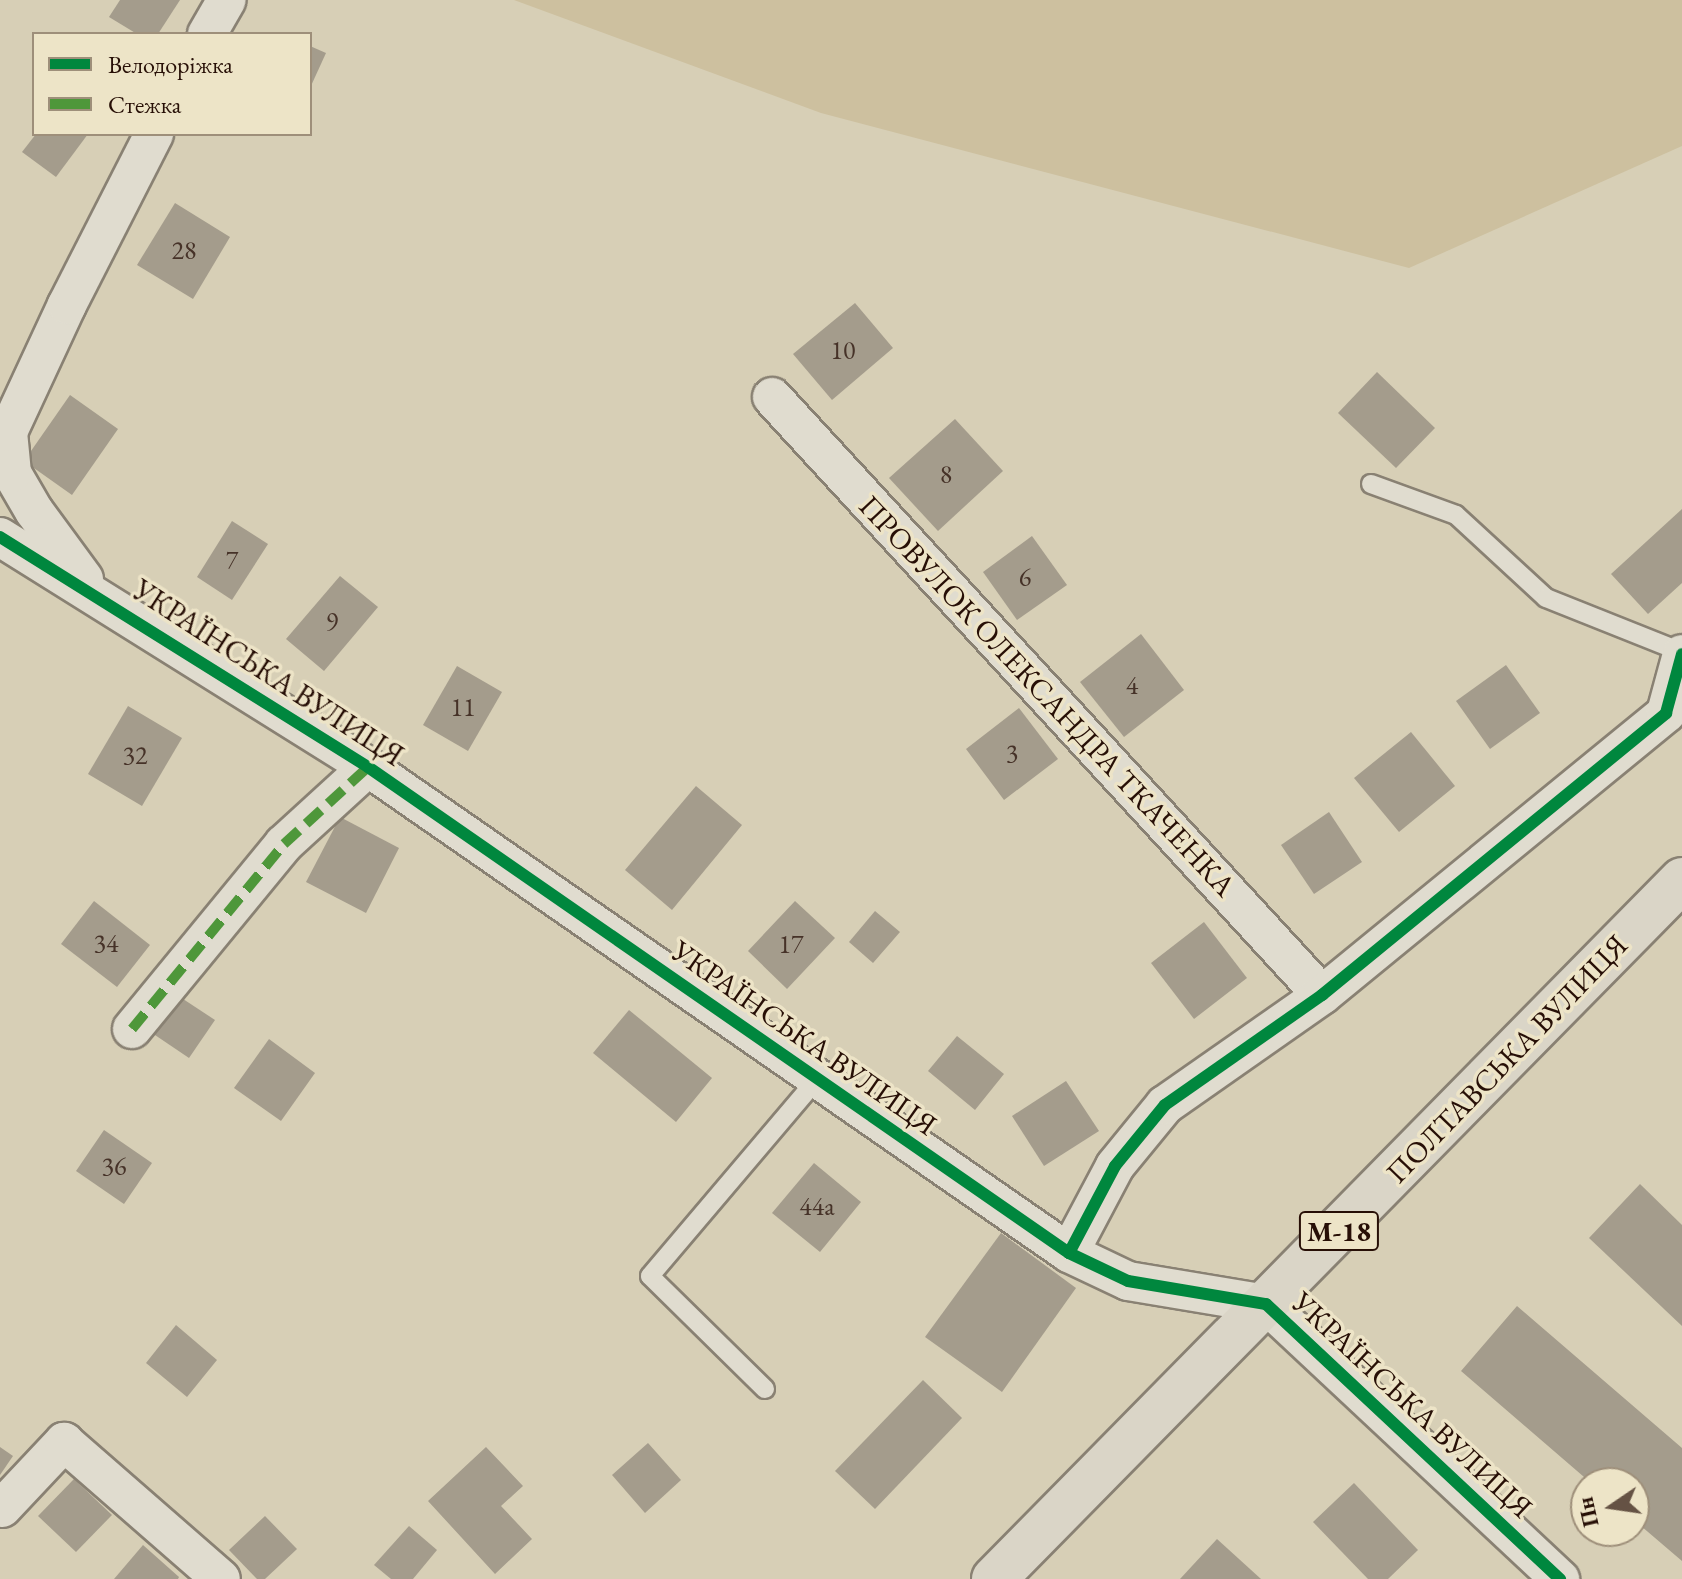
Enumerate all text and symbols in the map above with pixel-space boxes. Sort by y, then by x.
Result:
legend [32,32,312,136]
text: Велодоріжка [108,49,233,80]
text: Стежка [108,89,181,120]
house number: 28 [172,235,196,267]
house number: 10 [831,335,855,367]
house number: 8 [940,459,952,491]
street label: ПРОВУЛОК ОЛЕКСАНДРА ТКАЧЕНКА [851,488,1243,904]
house number: 7 [226,545,238,577]
house number: 6 [1019,562,1031,594]
street label: УКРАЇНСЬКА ВУЛИЦЯ [126,572,410,774]
house number: 9 [326,607,338,639]
house number: 4 [1126,670,1138,702]
house number: 11 [451,692,475,724]
house number: 3 [1006,738,1018,770]
house number: 32 [123,740,147,772]
street label: ПОЛТАВСЬКА ВУЛИЦЯ [1379,927,1635,1191]
house number: 34 [94,928,118,960]
house number: 17 [779,929,803,961]
street label: УКРАЇНСЬКА ВУЛИЦЯ [664,933,944,1143]
house number: 36 [102,1151,126,1183]
house number: 44а [799,1191,835,1223]
road number: М-18 [1297,1207,1381,1255]
street label: УКРАЇНСЬКА ВУЛИЦЯ [1284,1284,1540,1526]
north arrow [1570,1467,1650,1547]
text: Пн [1571,1494,1606,1530]

